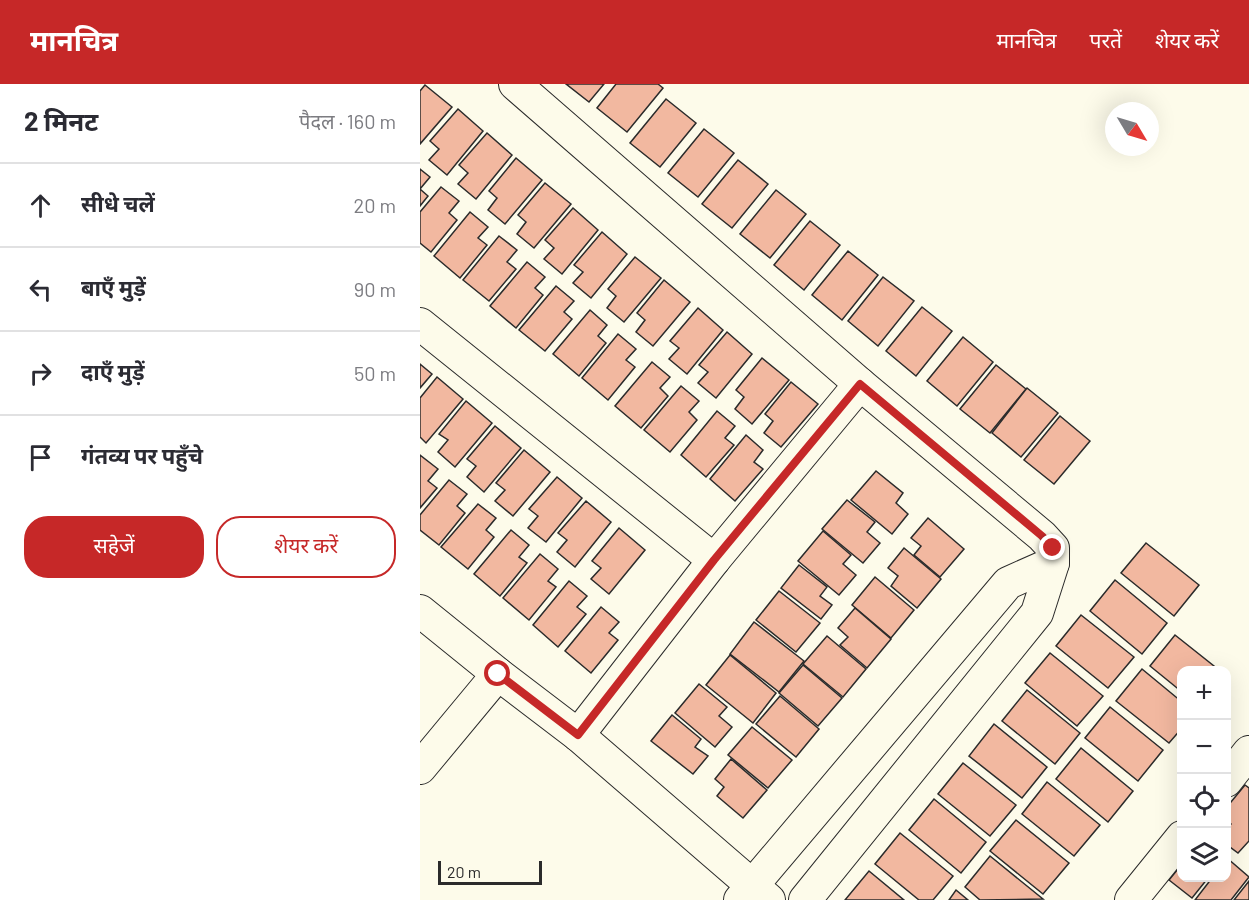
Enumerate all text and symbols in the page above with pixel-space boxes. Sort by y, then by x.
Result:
text: मानचित्र [30,23,118,57]
text: मानचित्र [997,27,1057,52]
text: परतें [1090,27,1122,52]
text: शेयर करें [1155,27,1219,52]
north arrow [1105,102,1159,156]
text: 2 मिनट [24,105,98,136]
text: पैदल · 160 m [299,109,396,133]
icon: ahead [24,189,57,222]
text: सीधे चलें [81,190,155,216]
text: 20 m [353,193,396,217]
icon: left [24,273,57,306]
text: बाएँ मुड़ें [81,274,146,300]
text: 90 m [354,277,396,301]
icon: right [24,357,57,390]
text: दाएँ मुड़ें [81,358,144,384]
text: 50 m [354,361,396,385]
icon: arrive [24,441,57,474]
text: गंतव्य पर पहुँचे [81,442,203,468]
button: सहेजें [24,516,204,578]
button: शेयर करें [216,516,396,578]
route end [1039,534,1065,560]
route start [484,660,510,686]
map controls [1177,666,1231,882]
button: + [1177,666,1231,720]
button: − [1177,720,1231,774]
button: locate [1177,774,1231,828]
button: layers [1177,828,1231,882]
scale bar [438,858,542,886]
text: 20 m [447,862,481,881]

